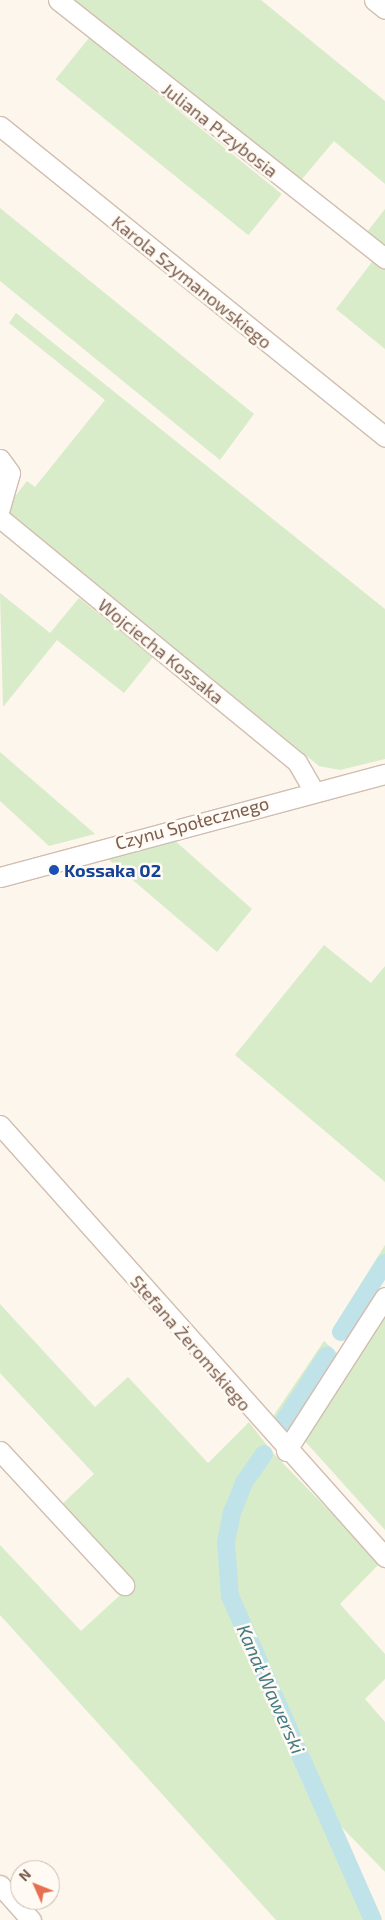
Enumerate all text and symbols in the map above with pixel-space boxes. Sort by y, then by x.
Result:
street label: Juliana Przybosia [158,78,282,182]
street label: Karola Szymanowskiego [108,211,276,353]
street label: Wojciecha Kossaka [94,594,228,708]
street label: Czynu Społecznego [113,792,271,854]
place label: Kossaka 02 [64,859,161,881]
marker: Kossaka 02 [48,864,60,876]
street label: Stefana Żeromskiego [126,1271,256,1415]
water label: Kanał Wawerski [232,1620,310,1758]
north arrow [10,1860,60,1910]
text: N [15,1865,34,1884]

